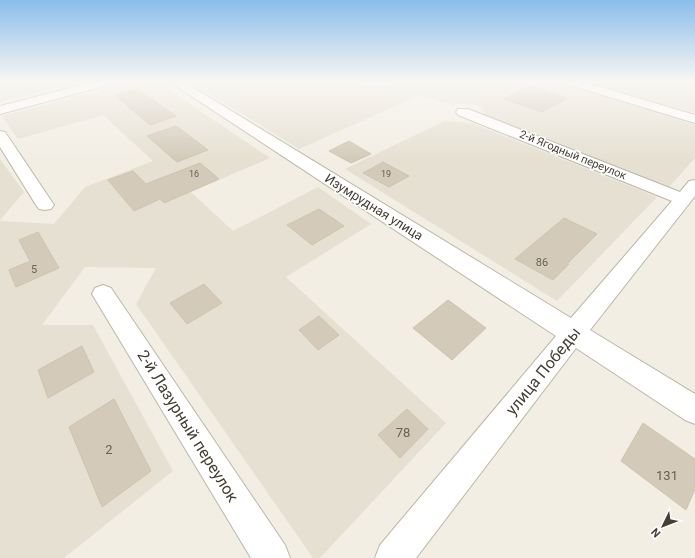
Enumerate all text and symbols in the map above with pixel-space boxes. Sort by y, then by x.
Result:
street label: 2-й Ягодный переулок [518,128,628,182]
house number: 16 [189,169,199,179]
house number: 19 [381,169,391,179]
street label: Изумрудная улица [322,171,426,243]
house number: 86 [536,256,548,269]
house number: 5 [31,263,37,276]
street label: улица Победы [502,323,584,419]
street label: 2-й Лазурный переулок [133,347,243,506]
house number: 78 [396,425,410,440]
house number: 2 [105,442,113,457]
house number: 131 [656,468,678,483]
north arrow [643,506,683,546]
text: N [648,525,663,540]

